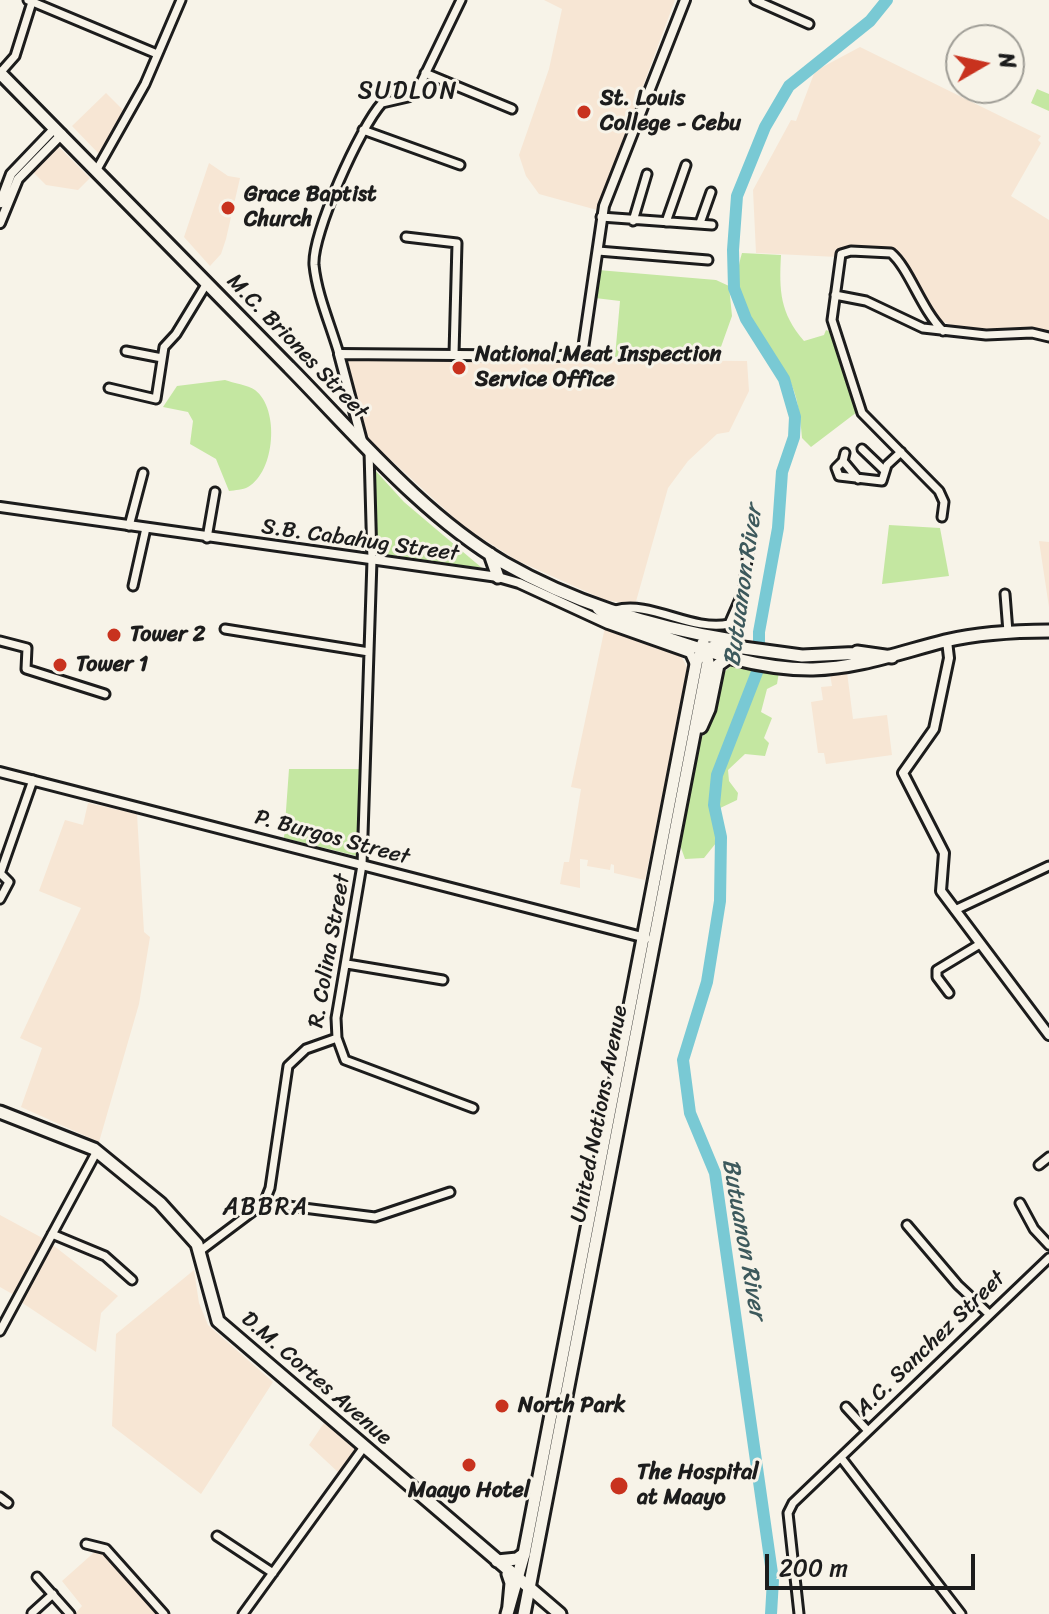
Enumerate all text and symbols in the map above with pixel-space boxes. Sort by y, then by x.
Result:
north arrow [945,24,1025,104]
text: N [987,50,1028,71]
district label: SUDLON [358,78,458,106]
place label: St. Louis College - Cebu [600,86,741,138]
marker: St. Louis College - Cebu [575,103,593,121]
place label: Grace Baptist Church [244,182,377,234]
marker: Grace Baptist Church [219,199,237,217]
street label: M.C. Briones Street [221,269,373,425]
place label: National Meat Inspection Service Office [475,342,722,394]
marker: National Meat Inspection Service Office [450,359,468,377]
water label: Butuanon River [718,504,770,668]
street label: S.B. Cabahug Street [260,514,460,568]
place label: Tower 2 [130,622,205,648]
marker: Tower 2 [105,626,123,644]
place label: Tower 1 [76,652,148,678]
marker: Tower 1 [51,656,69,674]
street label: P. Burgos Street [252,805,412,871]
street label: R. Colina Street [303,872,357,1030]
street label: United Nations Avenue [566,1003,634,1225]
water label: Butuanon River [715,1157,771,1321]
district label: ABBRA [223,1194,309,1222]
street label: A.C. Sanchez Street [851,1266,1011,1422]
street label: D.M. Cortes Avenue [235,1306,397,1452]
place label: North Park [518,1393,625,1419]
marker: North Park [493,1397,511,1415]
marker: Maayo Hotel [460,1456,478,1474]
place label: The Hospital at Maayo [637,1460,759,1512]
marker: The Hospital at Maayo [608,1475,630,1497]
place label: Maayo Hotel [408,1478,530,1504]
scale bar [769,1538,979,1588]
text: 200 m [779,1547,848,1589]

